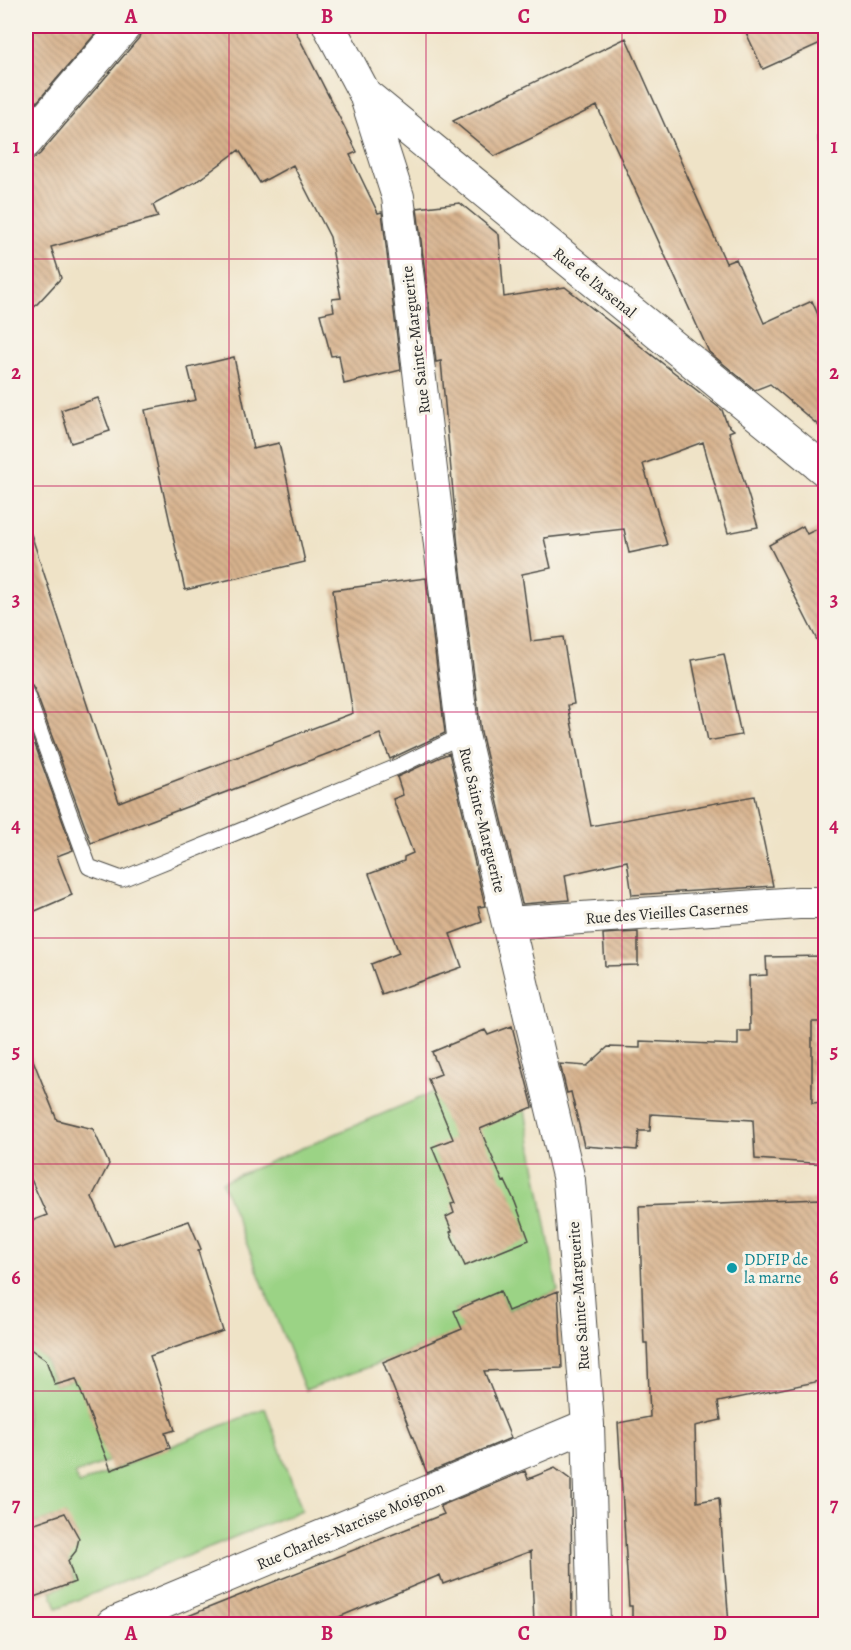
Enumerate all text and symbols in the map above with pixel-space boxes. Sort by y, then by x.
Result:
text: A [124,3,138,30]
text: B [321,3,333,30]
text: C [518,3,530,30]
text: D [713,3,727,30]
text: 1 [12,133,20,160]
text: 1 [830,133,838,160]
street label: Rue de l'Arsenal [548,242,641,323]
street label: Rue Sainte-Marguerite [396,265,436,415]
text: 2 [11,359,21,386]
text: 2 [829,359,839,386]
text: 3 [12,586,20,613]
text: 3 [830,586,838,613]
street label: Rue Sainte-Marguerite [453,745,511,895]
text: 4 [11,812,21,839]
text: 4 [829,812,839,839]
street label: Rue des Vieilles Casernes [585,896,749,930]
text: 5 [12,1038,20,1065]
text: 5 [830,1038,838,1065]
street label: Rue Sainte-Marguerite [563,1221,595,1371]
place label: DDFIP de la marne [744,1249,808,1289]
marker: DDFIP de la marne [725,1261,739,1275]
text: 6 [11,1264,21,1291]
text: 6 [829,1264,839,1291]
street label: Rue Charles-Narcisse Moignon [253,1476,448,1575]
text: 7 [12,1491,21,1518]
text: 7 [830,1491,839,1518]
text: A [124,1620,138,1647]
text: B [321,1620,333,1647]
text: C [518,1620,530,1647]
text: D [713,1620,727,1647]

